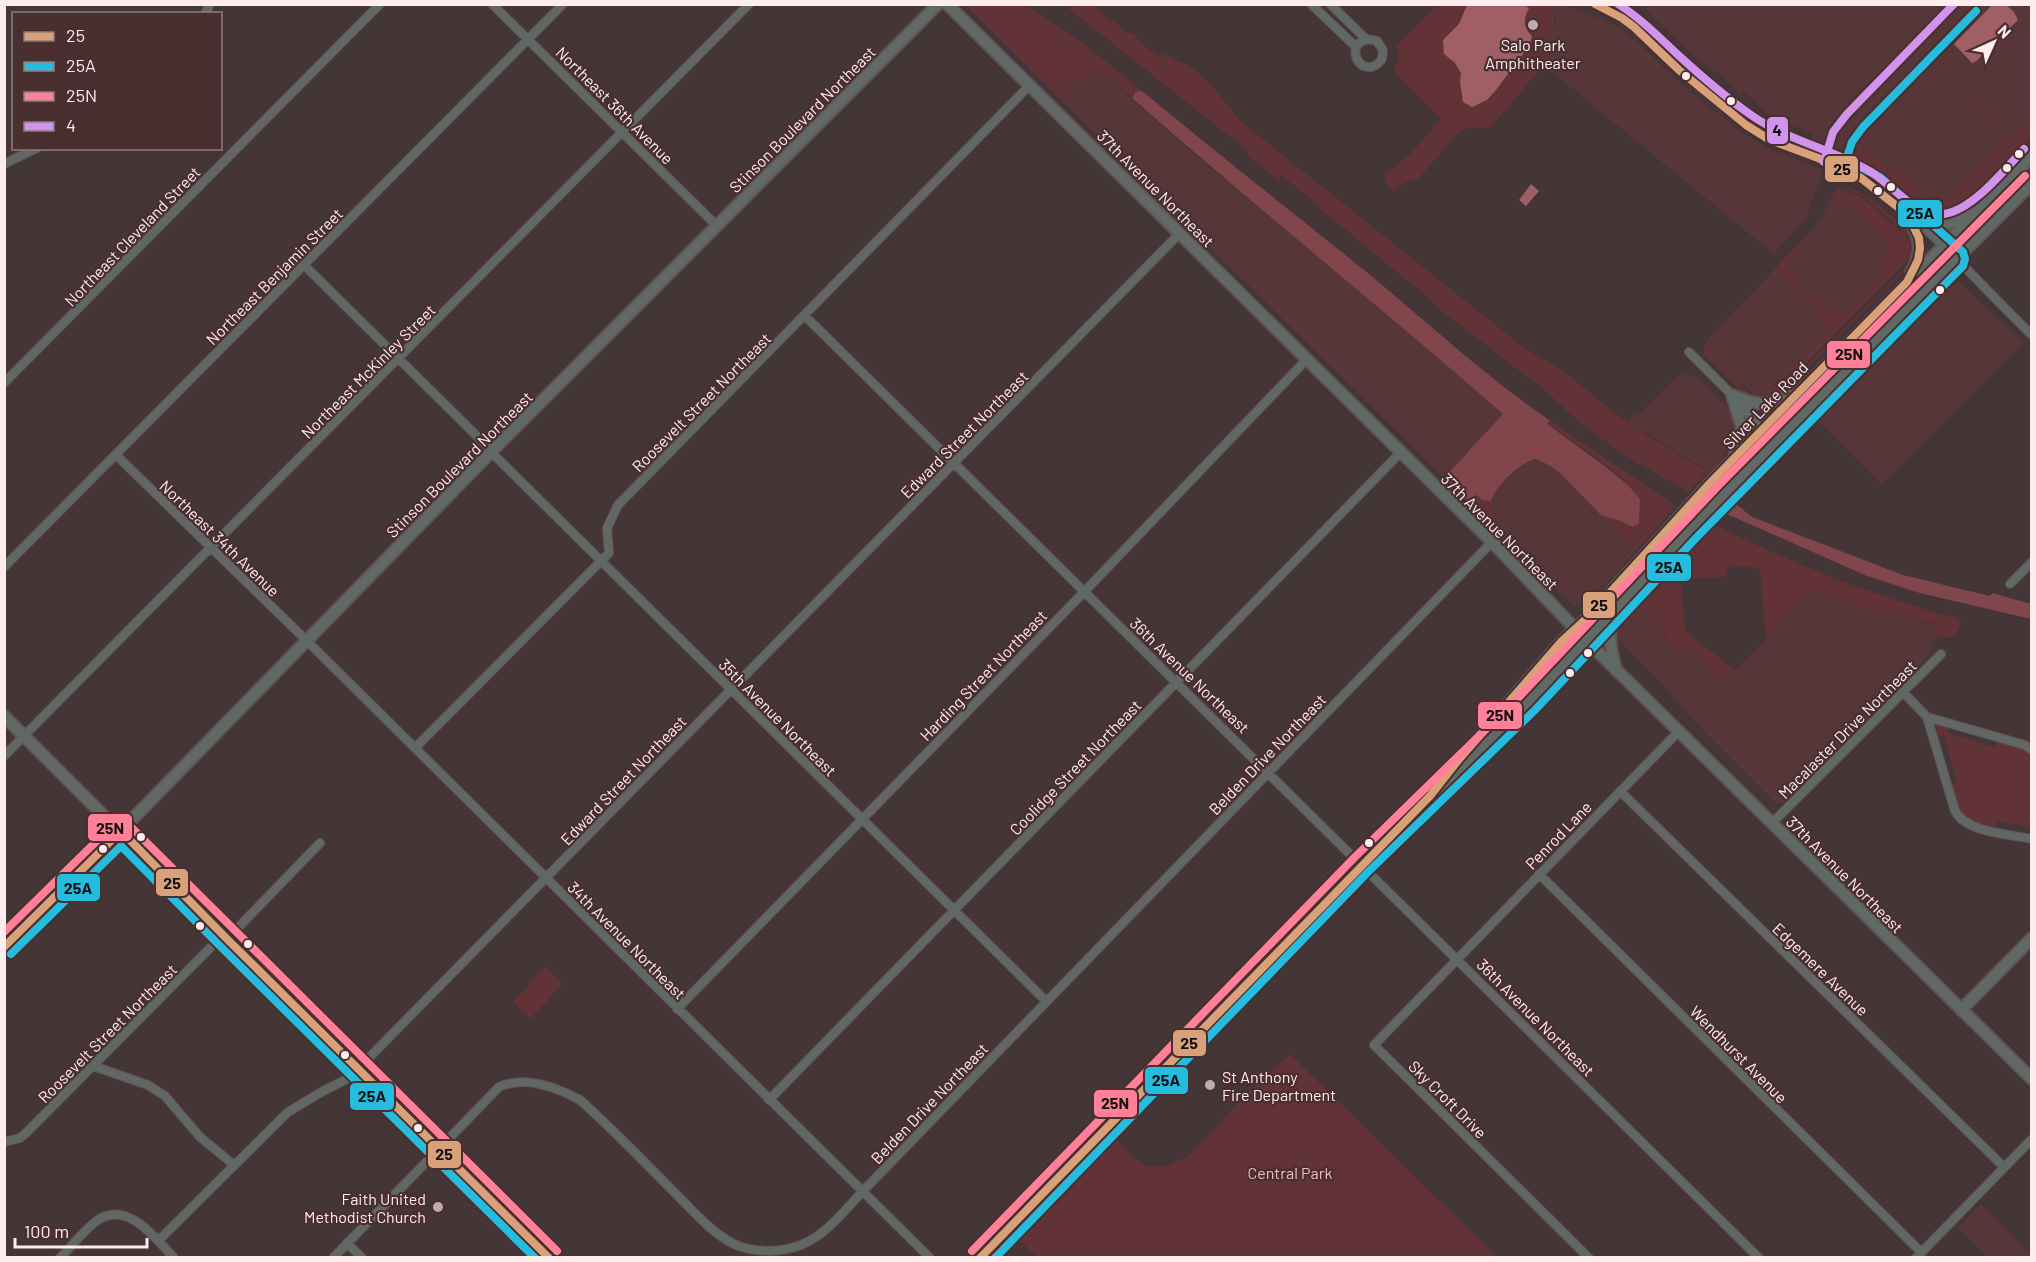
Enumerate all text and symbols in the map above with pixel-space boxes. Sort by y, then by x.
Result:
legend [12,12,222,150]
north arrow [1964,12,2024,72]
marker: Salo Park Amphitheater [1526,18,1540,32]
text: N [1994,21,2015,42]
text: 25 [66,24,85,46]
place label: Salo Park Amphitheater [1485,35,1581,72]
street label: Northeast 36th Avenue [552,42,678,168]
street label: Stinson Boulevard Northeast [725,42,879,196]
text: 25A [66,54,96,76]
unlabelled marker [1680,70,1692,82]
text: 25N [66,84,97,106]
unlabelled marker [1725,95,1737,107]
text: 4 [66,114,76,136]
line badge: 4 [1766,116,1789,145]
text: 4 [1772,120,1782,139]
street label: 37th Avenue Northeast [1094,126,1218,250]
unlabelled marker [2013,148,2025,160]
line badge: 25 [1824,155,1859,183]
text: 25 [1833,159,1851,178]
street label: Northeast Cleveland Street [60,162,204,310]
unlabelled marker [2001,162,2013,174]
unlabelled marker [1885,181,1897,193]
unlabelled marker [1872,185,1884,197]
line badge: 25A [1897,199,1943,228]
text: 25A [1906,203,1934,222]
street label: Northeast Benjamin Street [202,204,346,348]
unlabelled marker [1934,284,1946,296]
street label: Northeast McKinley Street [297,300,439,442]
street label: Roosevelt Street Northeast [628,329,774,475]
line badge: 25N [1826,340,1871,369]
text: 25N [1835,344,1863,363]
street label: Silver Lake Road [1719,357,1811,453]
street label: Edward Street Northeast [896,366,1032,502]
street label: Stinson Boulevard Northeast [382,387,536,541]
street label: 37th Avenue Northeast [1438,469,1562,593]
street label: Northeast 34th Avenue [156,476,284,600]
line badge: 25A [1646,553,1692,582]
text: 25A [1655,557,1683,576]
line badge: 25 [1582,591,1616,619]
text: 25 [1590,595,1608,614]
street label: Harding Street Northeast [916,606,1050,744]
street label: 36th Avenue Northeast [1126,613,1254,737]
unlabelled marker [1582,647,1594,659]
street label: 35th Avenue Northeast [715,654,841,780]
street label: Macalaster Drive Northeast [1774,656,1920,802]
unlabelled marker [1564,667,1576,679]
street label: Belden Drive Northeast [1205,690,1329,818]
street label: Coolidge Street Northeast [1005,695,1145,839]
line badge: 25N [1477,701,1523,730]
text: 25N [1486,705,1514,724]
street label: Edward Street Northeast [556,711,690,849]
street label: Penrod Lane [1521,797,1595,873]
street label: 37th Avenue Northeast [1783,812,1907,936]
line badge: 25N [87,813,133,842]
text: 25N [96,818,124,837]
unlabelled marker [135,831,147,843]
unlabelled marker [1363,837,1375,849]
unlabelled marker [97,843,109,855]
line badge: 25 [155,868,189,897]
line badge: 25A [56,873,101,902]
text: 25 [163,873,181,892]
street label: 34th Avenue Northeast [564,877,690,1003]
text: 25A [64,878,92,897]
street label: Edgemere Avenue [1769,919,1873,1019]
unlabelled marker [194,920,206,932]
unlabelled marker [242,938,254,950]
street label: 36th Avenue Northeast [1473,954,1599,1080]
street label: Roosevelt Street Northeast [34,960,180,1106]
street label: Wendhurst Avenue [1686,1001,1792,1107]
line badge: 25 [1172,1029,1207,1057]
text: 25 [1180,1033,1198,1052]
street label: Belden Drive Northeast [867,1039,991,1167]
unlabelled marker [339,1049,351,1061]
street label: Sky Croft Drive [1405,1056,1491,1142]
line badge: 25A [1144,1066,1189,1095]
place label: St Anthony Fire Department [1222,1067,1336,1104]
text: 25A [1152,1070,1180,1089]
marker: St Anthony Fire Department [1203,1078,1217,1092]
line badge: 25A [349,1082,395,1111]
text: 25A [358,1086,386,1105]
line badge: 25N [1093,1089,1138,1118]
text: 25N [1101,1093,1129,1112]
unlabelled marker [412,1122,424,1134]
line badge: 25 [427,1140,462,1169]
text: 25 [435,1144,453,1163]
park label: Central Park [1248,1163,1332,1182]
place label: Faith United Methodist Church [304,1189,426,1226]
marker: Faith United Methodist Church [431,1200,445,1214]
scale bar [15,1211,147,1249]
text: 100 m [24,1220,69,1242]

